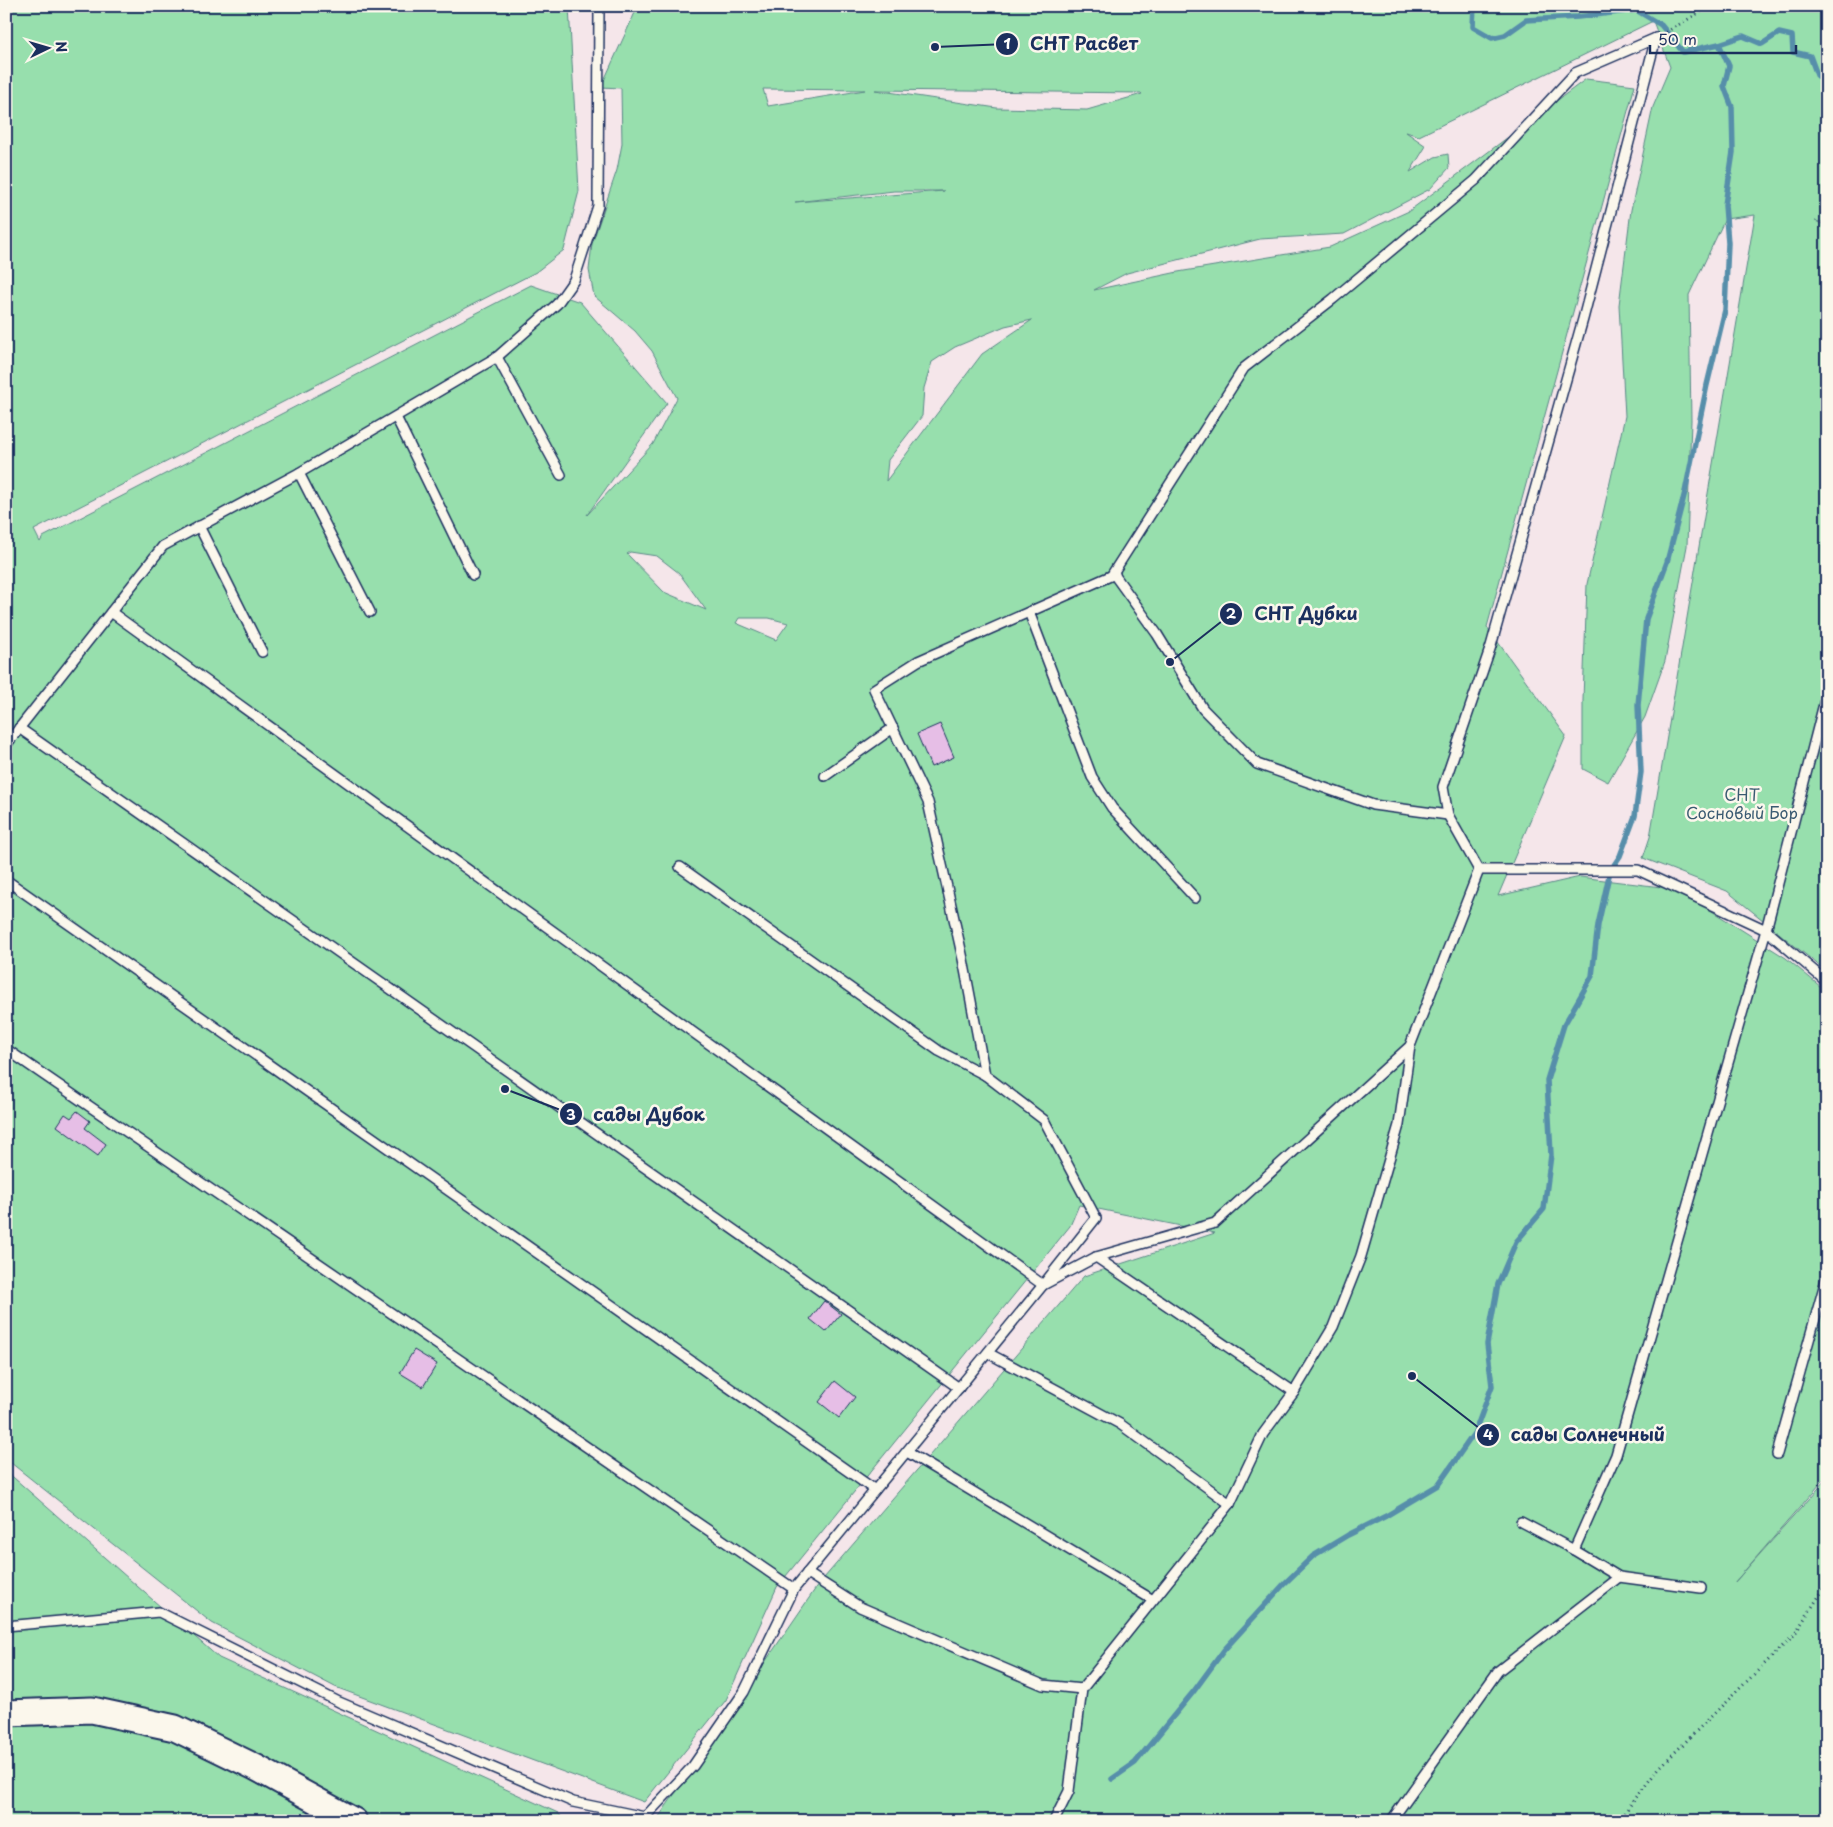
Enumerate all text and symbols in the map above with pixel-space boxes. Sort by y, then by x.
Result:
north arrow [22,22,72,72]
scale bar [1650,22,1797,54]
text: 50 m [1658,27,1697,50]
callout: СНТ Расвет [994,28,1148,61]
text: СНТ Расвет [1030,29,1139,56]
text: 1 [1003,31,1011,54]
text: N [51,40,72,53]
callout: СНТ Дубки [1219,597,1368,630]
text: СНТ Дубки [1254,599,1358,626]
text: 2 [1226,601,1237,624]
park label: СНТ Сосновый Бор [1686,782,1798,824]
callout: сады Дубок [559,1098,715,1131]
text: сады Дубок [593,1100,705,1127]
text: 3 [566,1102,576,1125]
callout: сады Солнечный [1475,1419,1675,1452]
text: сады Солнечный [1511,1420,1665,1447]
text: 4 [1483,1422,1493,1445]

